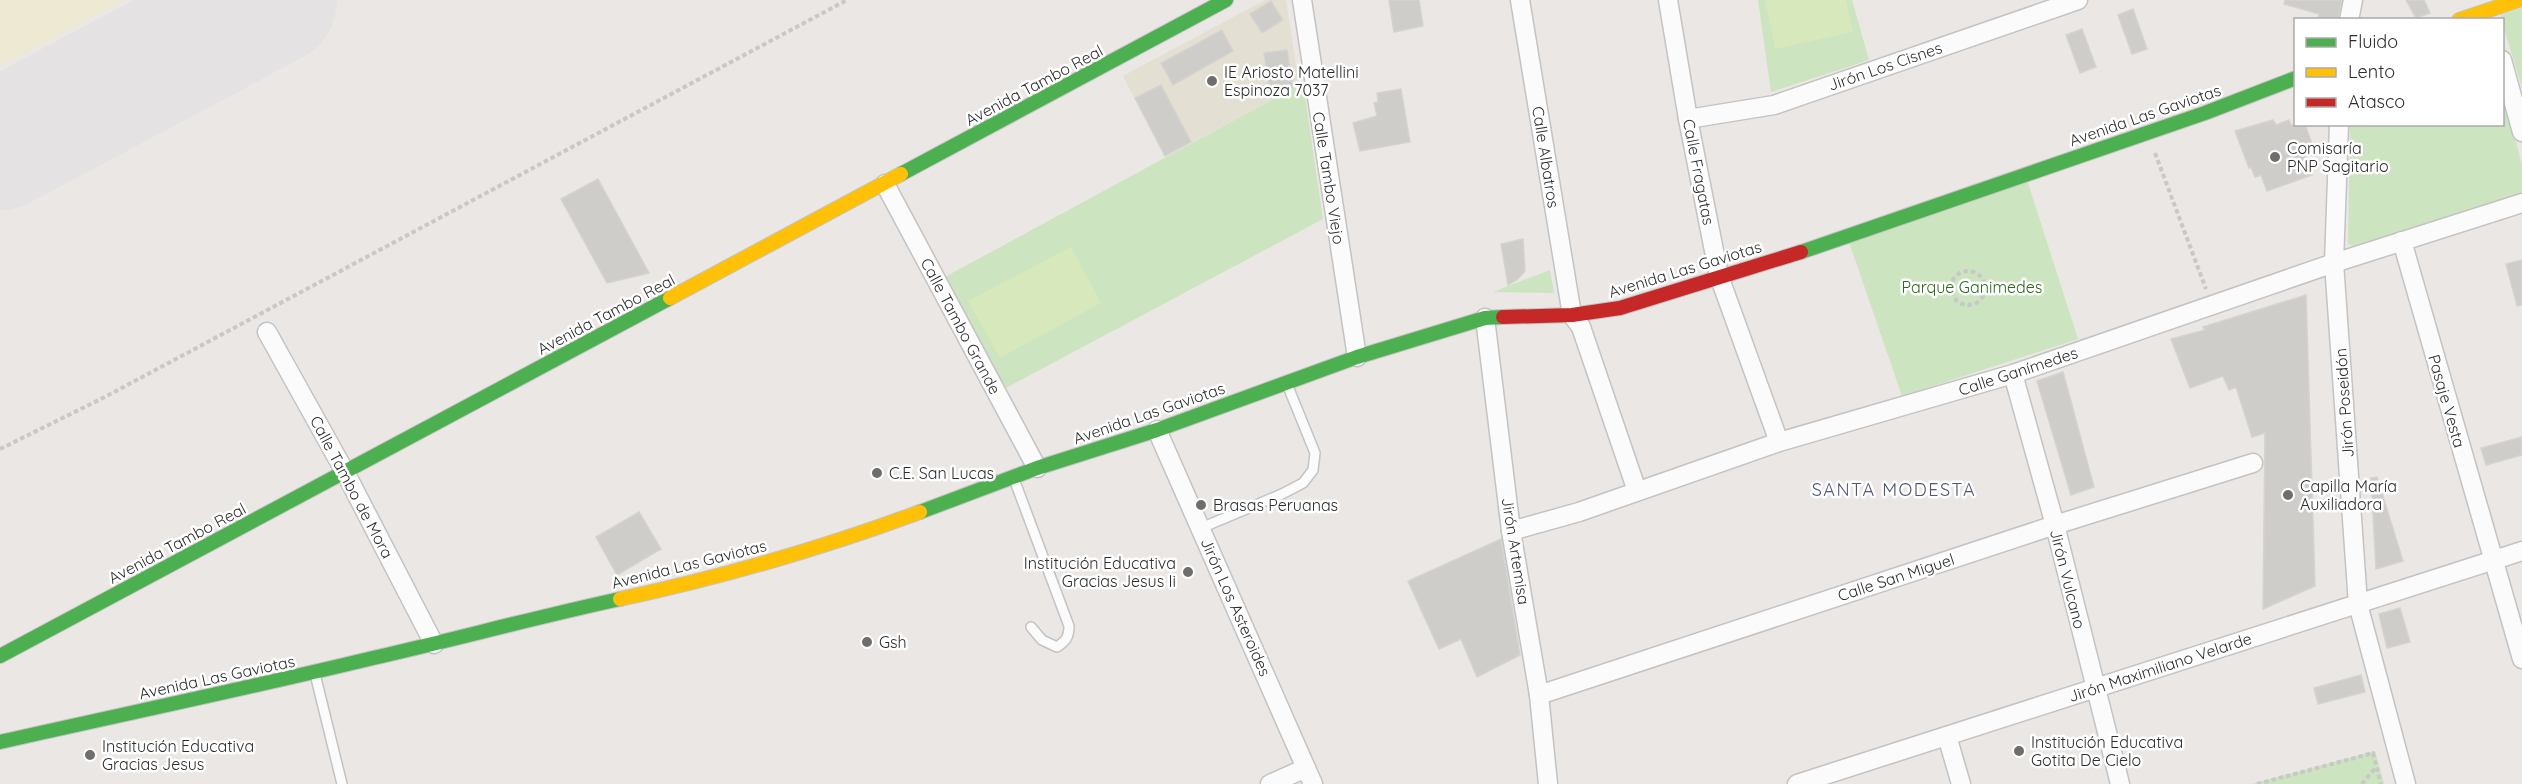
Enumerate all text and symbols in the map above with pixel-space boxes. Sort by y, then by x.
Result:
legend [2294,18,2504,126]
text: Fluido [2348,30,2398,53]
street label: Jirón Los Cisnes [1825,37,1945,95]
street label: Avenida Tambo Real [962,40,1106,130]
text: Lento [2348,60,2395,83]
place label: IE Ariosto Matellini Espinoza 7037 [1224,62,1359,100]
marker: IE Ariosto Matellini Espinoza 7037 [1205,74,1219,88]
street label: Avenida Las Gaviotas [2067,80,2223,150]
text: Atasco [2348,90,2405,113]
street label: Calle Albatros [1528,105,1564,209]
street label: Calle Tambo Viejo [1309,110,1349,246]
street label: Calle Fragatas [1679,117,1719,227]
place label: Comisaría PNP Sagitario [2287,138,2389,176]
marker: Comisaría PNP Sagitario [2268,150,2282,164]
street label: Avenida Las Gaviotas [1606,236,1764,302]
street label: Calle Tambo Grande [917,254,1005,398]
street label: Avenida Tambo Real [534,269,678,359]
park label: Parque Ganimedes [1902,277,2042,297]
street label: Calle Ganímedes [1956,342,2080,400]
street label: Jirón Poseidón [2330,348,2358,458]
street label: Pasaje Vesta [2424,352,2470,450]
street label: Avenida Las Gaviotas [1071,378,1227,448]
street label: Calle Tambo de Mora [306,412,398,562]
place label: C.E. San Lucas [889,463,994,483]
marker: C.E. San Lucas [870,466,884,480]
place label: Capilla María Auxiliadora [2300,476,2397,514]
district label: SANTA MODESTA [1812,478,1976,501]
marker: Capilla María Auxiliadora [2281,488,2295,502]
place label: Brasas Peruanas [1213,495,1338,515]
street label: Jirón Artemisa [1498,496,1534,606]
street label: Avenida Tambo Real [105,498,249,588]
marker: Brasas Peruanas [1194,498,1208,512]
street label: Jirón Vulcano [2046,527,2090,631]
street label: Avenida Las Gaviotas [610,535,768,593]
street label: Jirón Los Asteroides [1196,535,1276,679]
street label: Calle San Miguel [1835,549,1957,605]
place label: Institución Educativa Gracias Jesus Ii [1024,553,1176,591]
marker: Institución Educativa Gracias Jesus Ii [1181,565,1195,579]
street label: Jirón Maximiliano Velarde [2066,628,2254,706]
place label: Gsh [879,632,907,652]
marker: Gsh [860,635,874,649]
street label: Avenida Las Gaviotas [137,651,297,703]
place label: Institución Educativa Gotita De Cielo [2031,732,2183,770]
place label: Institución Educativa Gracias Jesus [102,736,254,774]
marker: Institución Educativa Gotita De Cielo [2012,744,2026,758]
marker: Institución Educativa Gracias Jesus [83,748,97,762]

